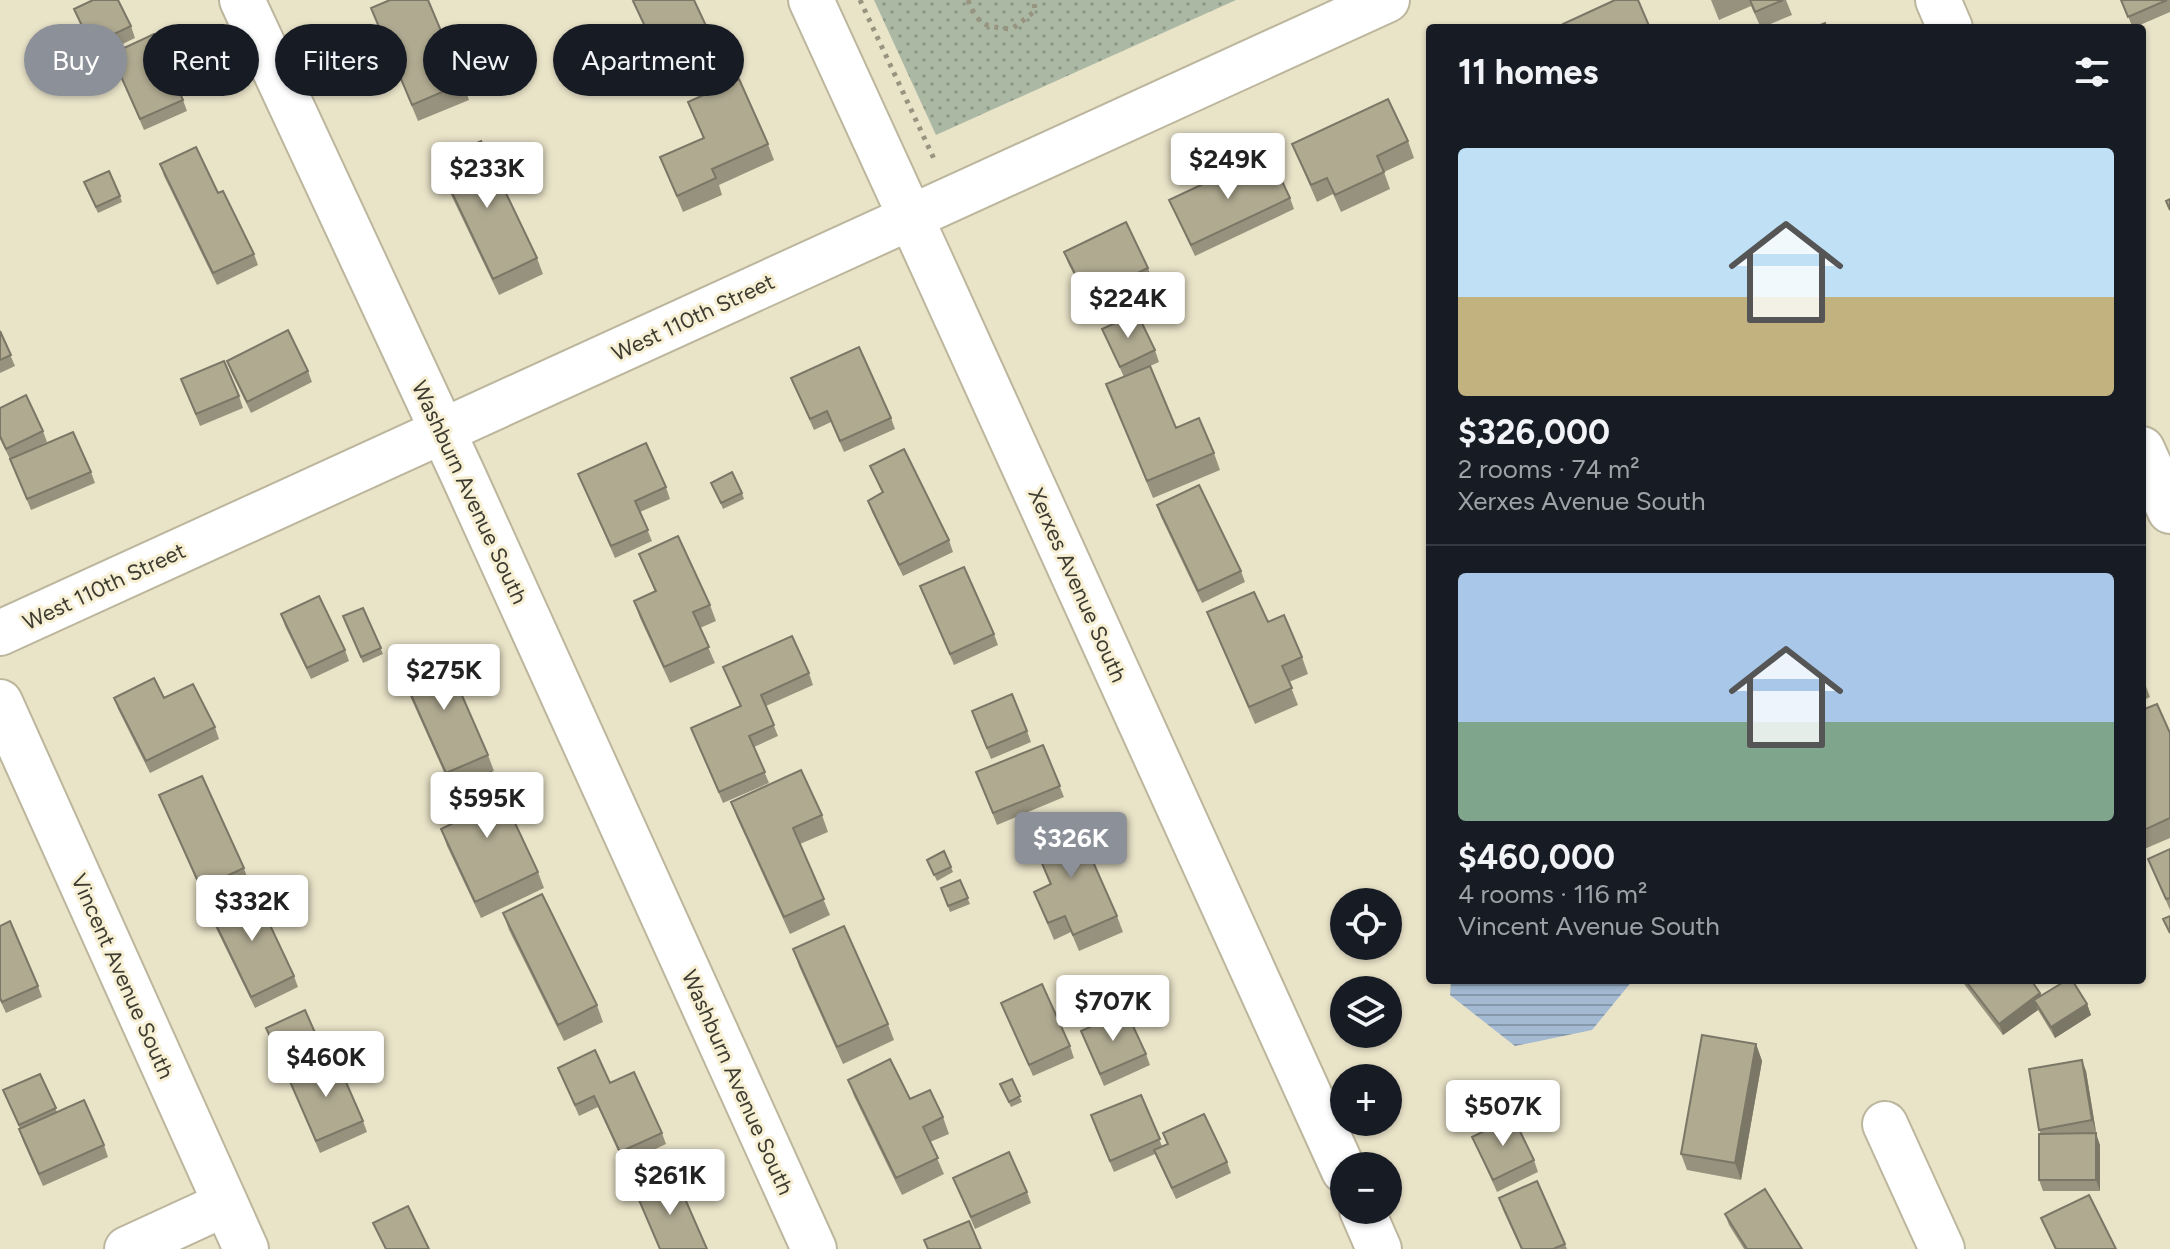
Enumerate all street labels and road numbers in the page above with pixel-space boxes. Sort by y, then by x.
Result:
street label: West 110th Street [608,268,779,367]
street label: Washburn Avenue South [406,376,533,608]
street label: Xerxes Avenue South [1023,484,1132,686]
street label: West 110th Street [19,537,190,636]
street label: Vincent Avenue South [65,870,180,1083]
street label: Washburn Avenue South [676,966,799,1199]

